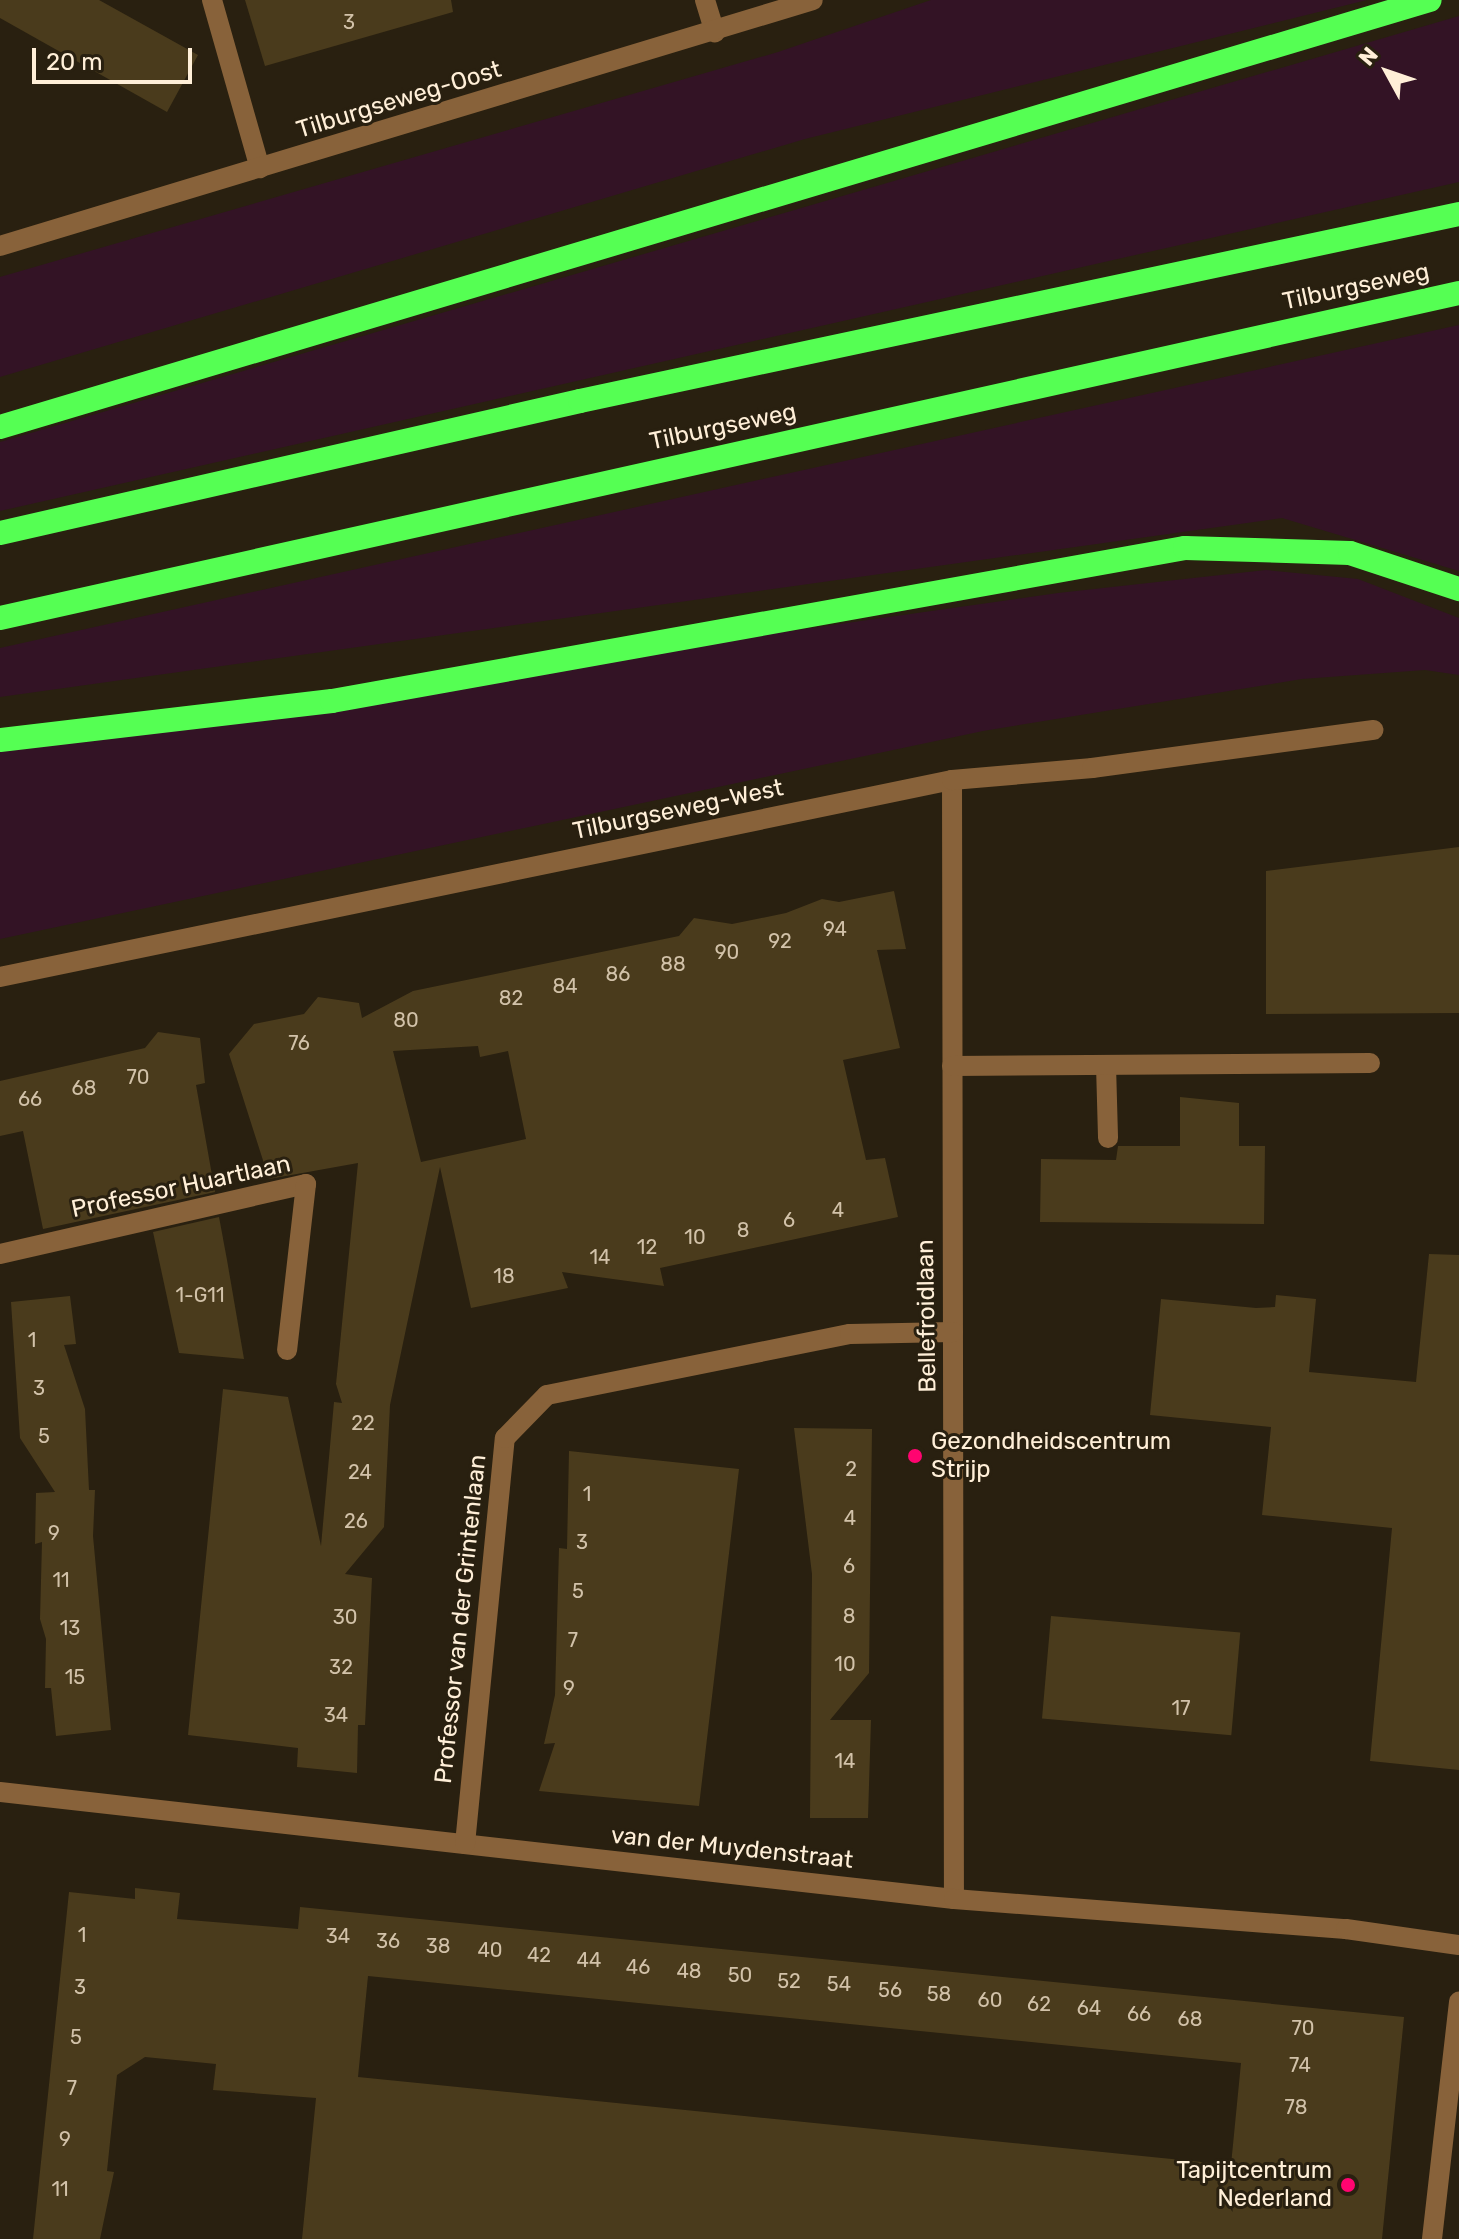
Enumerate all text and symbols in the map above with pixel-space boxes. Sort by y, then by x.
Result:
house number: 3 [343,10,355,34]
scale bar [36,32,196,82]
north arrow [1347,32,1427,112]
text: N [1353,42,1384,71]
text: 20 m [46,48,103,76]
street label: Tilburgseweg-Oost [293,55,505,145]
street label: Tilburgseweg [1280,257,1432,317]
street label: Tilburgseweg [647,397,799,457]
street label: Tilburgseweg-West [570,774,786,846]
house number: 94 [823,917,847,941]
house number: 92 [768,929,792,953]
house number: 90 [715,940,739,964]
house number: 88 [660,952,686,976]
house number: 86 [606,962,630,986]
house number: 84 [552,974,578,998]
house number: 82 [499,986,523,1010]
house number: 80 [393,1008,419,1032]
house number: 76 [288,1031,310,1055]
house number: 70 [127,1065,149,1089]
house number: 68 [72,1076,96,1100]
house number: 66 [18,1087,42,1111]
street label: Professor Huartlaan [69,1150,293,1224]
house number: 4 [832,1198,844,1222]
house number: 6 [783,1208,795,1232]
house number: 8 [737,1218,749,1242]
house number: 10 [684,1225,706,1249]
house number: 12 [637,1235,657,1259]
street label: Bellefroidlaan [911,1239,943,1393]
house number: 14 [590,1245,610,1269]
house number: 18 [493,1264,515,1288]
house number: 1-G11 [176,1283,224,1307]
house number: 1 [28,1328,36,1352]
house number: 3 [33,1376,45,1400]
house number: 22 [351,1411,375,1435]
house number: 5 [38,1424,50,1448]
place label: Gezondheidscentrum Strijp [931,1428,1171,1484]
marker: Gezondheidscentrum Strijp [906,1447,924,1465]
street label: Professor van der Grintenlaan [429,1452,493,1786]
house number: 2 [845,1457,857,1481]
house number: 24 [348,1460,372,1484]
house number: 1 [583,1482,591,1506]
house number: 4 [844,1506,856,1530]
house number: 26 [344,1509,368,1533]
house number: 9 [48,1521,60,1545]
house number: 3 [576,1530,588,1554]
house number: 6 [843,1554,855,1578]
house number: 11 [52,1568,70,1592]
house number: 5 [572,1579,584,1603]
house number: 8 [843,1604,855,1628]
house number: 30 [333,1605,357,1629]
house number: 13 [60,1616,80,1640]
house number: 7 [568,1628,578,1652]
house number: 10 [834,1652,856,1676]
house number: 32 [329,1655,353,1679]
house number: 15 [65,1665,85,1689]
house number: 9 [563,1676,575,1700]
house number: 17 [1172,1696,1190,1720]
house number: 34 [324,1703,348,1727]
house number: 14 [835,1749,855,1773]
street label: van der Muydenstraat [609,1821,855,1875]
house number: 1 [78,1923,86,1947]
house number: 34 [326,1924,350,1948]
house number: 36 [376,1929,400,1953]
house number: 38 [426,1934,450,1958]
house number: 40 [477,1938,503,1962]
house number: 42 [527,1943,551,1967]
house number: 44 [577,1948,601,1972]
house number: 46 [626,1955,650,1979]
house number: 48 [676,1959,702,1983]
house number: 50 [728,1963,752,1987]
house number: 52 [777,1969,801,1993]
house number: 54 [827,1972,851,1996]
house number: 3 [74,1975,86,1999]
house number: 56 [878,1978,902,2002]
house number: 58 [927,1982,951,2006]
house number: 60 [978,1988,1002,2012]
house number: 62 [1027,1992,1051,2016]
house number: 64 [1077,1996,1101,2020]
house number: 66 [1127,2002,1151,2026]
house number: 68 [1178,2007,1202,2031]
house number: 70 [1292,2016,1314,2040]
house number: 5 [70,2025,82,2049]
house number: 74 [1289,2053,1311,2077]
house number: 7 [67,2076,77,2100]
house number: 78 [1285,2095,1307,2119]
house number: 9 [59,2127,71,2151]
place label: Tapijtcentrum Nederland [1176,2157,1332,2213]
marker: Tapijtcentrum Nederland [1339,2176,1357,2194]
house number: 11 [51,2177,69,2201]

